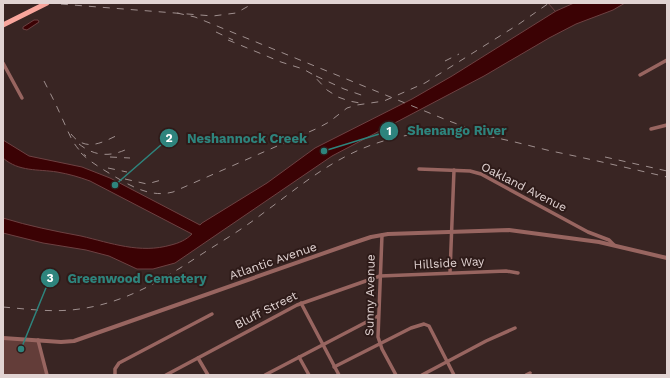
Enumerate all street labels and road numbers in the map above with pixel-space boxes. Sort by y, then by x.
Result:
street label: Oakland Avenue [479,159,569,215]
street label: Atlantic Avenue [228,239,319,282]
street label: Sunny Avenue [362,254,378,336]
street label: Hillside Way [413,254,486,272]
street label: Bluff Street [232,288,300,332]

